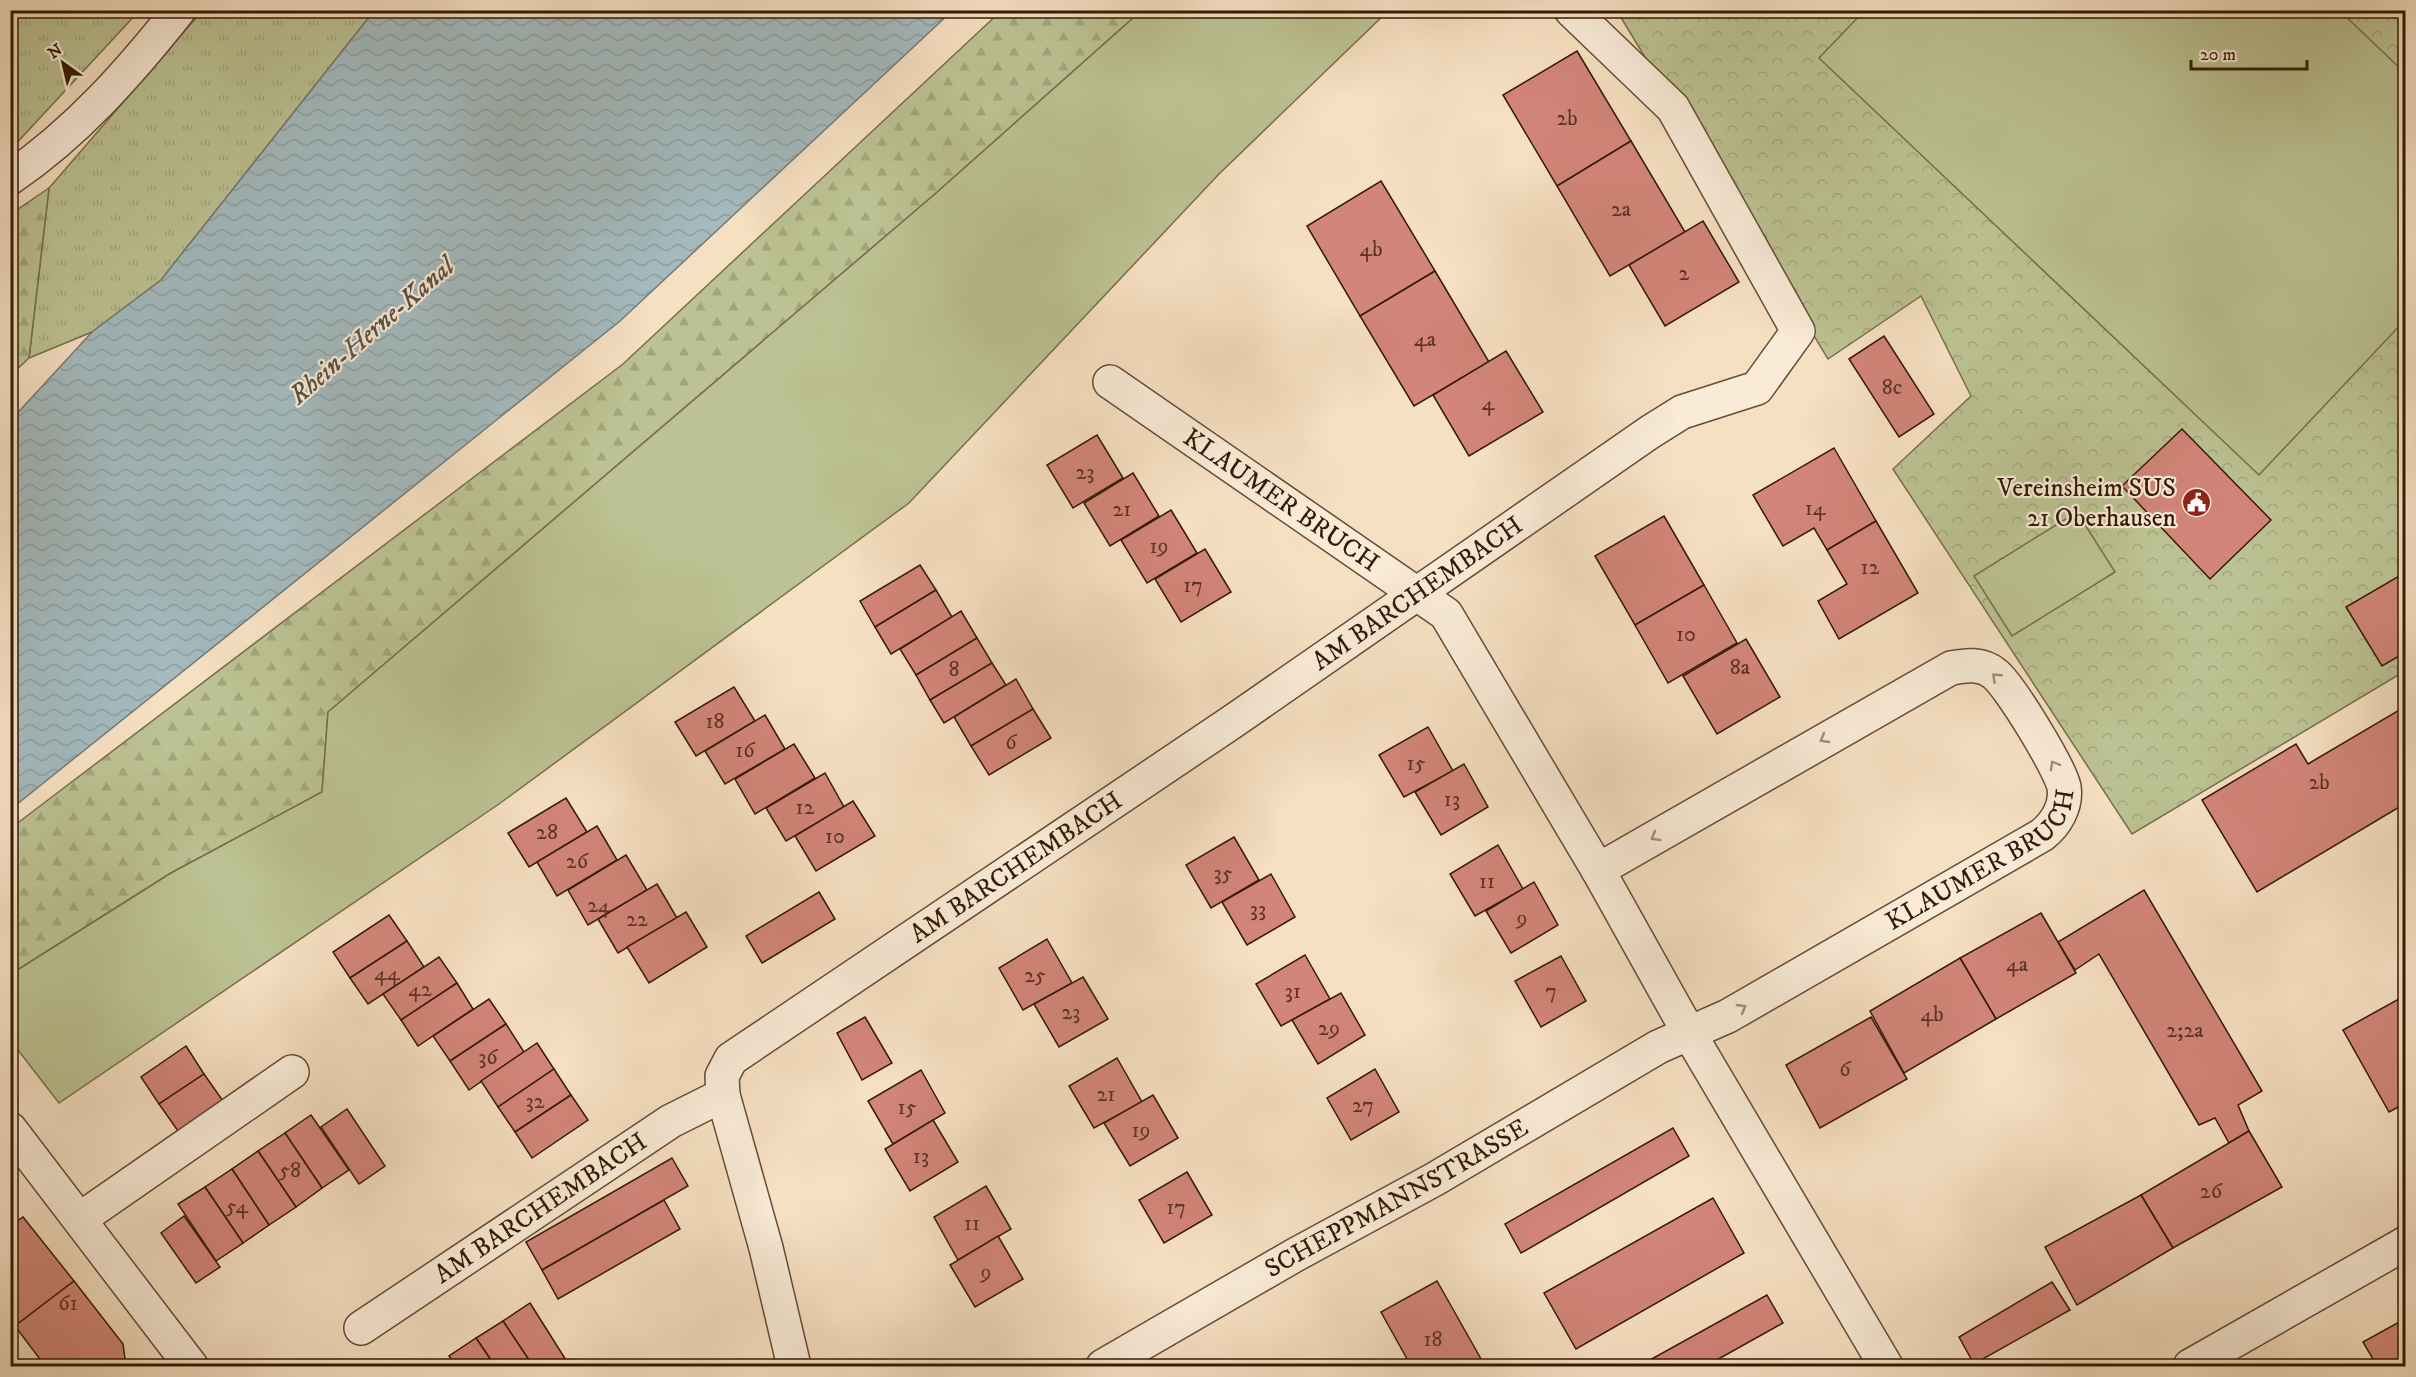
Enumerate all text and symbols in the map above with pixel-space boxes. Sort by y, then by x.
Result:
north arrow [33,33,93,93]
scale bar [2191,33,2306,71]
text: N [44,39,66,63]
text: 20 m [2200,44,2236,66]
house number: 2b [1556,105,1578,132]
house number: 2a [1611,196,1632,223]
house number: 4b [1360,236,1382,263]
water label: Rhein-Herne-Kanal [281,248,464,413]
house number: 2 [1679,260,1690,287]
house number: 4a [1414,326,1437,353]
house number: 8c [1882,374,1902,401]
house number: 4 [1482,390,1496,417]
street label: KLAUMER BRUCH [1177,421,1386,579]
house number: 23 [1075,459,1095,486]
place label: Vereinsheim SUS 21 Oberhausen [1996,472,2176,535]
public building icon: Vereinsheim SUS 21 Oberhausen [2181,487,2213,519]
house number: 14 [1805,495,1827,522]
house number: 21 [1113,496,1131,523]
street label: AM BARCHEMBACH [1306,509,1529,678]
house number: 19 [1150,533,1169,560]
house number: 12 [1861,554,1880,581]
house number: 17 [1183,572,1203,599]
house number: 10 [1676,621,1696,648]
house number: 8a [1730,654,1751,681]
house number: 8 [948,656,960,683]
one-way arrow [1993,673,2003,684]
house number: 18 [705,708,725,735]
house number: 6 [1005,729,1018,756]
one-way arrow [1820,732,1830,744]
house number: 16 [735,737,756,764]
house number: 15 [1407,750,1426,777]
one-way arrow [2050,761,2061,771]
house number: 2b [2308,769,2330,796]
street label: AM BARCHEMBACH [903,784,1129,951]
house number: 13 [1444,786,1460,813]
street label: KLAUMER BRUCH [1880,787,2082,938]
house number: 12 [796,794,815,821]
house number: 28 [536,819,558,846]
house number: 10 [825,823,845,850]
one-way arrow [1651,830,1661,841]
house number: 26 [566,848,590,875]
house number: 35 [1213,860,1233,887]
house number: 11 [1479,868,1495,895]
house number: 24 [587,892,612,919]
house number: 33 [1250,896,1266,923]
house number: 9 [1516,905,1527,932]
house number: 22 [626,906,648,933]
house number: 4a [2006,951,2029,978]
house number: 44 [374,960,401,987]
house number: 25 [1024,962,1046,989]
house number: 42 [408,976,432,1003]
house number: 31 [1285,978,1301,1005]
house number: 7 [1545,978,1557,1005]
house number: 23 [1061,999,1081,1026]
house number: 4b [1921,1001,1943,1028]
one-way arrow [1736,1004,1746,1015]
house number: 29 [1318,1015,1340,1042]
house number: 2;2a [2166,1017,2204,1044]
house number: 36 [478,1044,499,1071]
house number: 6 [1839,1056,1852,1083]
house number: 21 [1097,1081,1115,1108]
house number: 32 [525,1088,545,1115]
house number: 27 [1352,1092,1374,1119]
house number: 15 [898,1094,917,1121]
street label: SCHEPPMANNSTRASSE [1259,1111,1534,1285]
house number: 19 [1132,1117,1151,1144]
street label: AM BARCHEMBACH [428,1125,653,1291]
house number: 13 [913,1143,929,1170]
house number: 58 [279,1157,301,1184]
house number: 26 [2200,1178,2224,1205]
house number: 54 [226,1193,250,1220]
house number: 17 [1166,1194,1186,1221]
house number: 11 [964,1210,980,1237]
house number: 9 [980,1259,991,1286]
house number: 61 [58,1290,78,1317]
house number: 18 [1423,1326,1443,1353]

